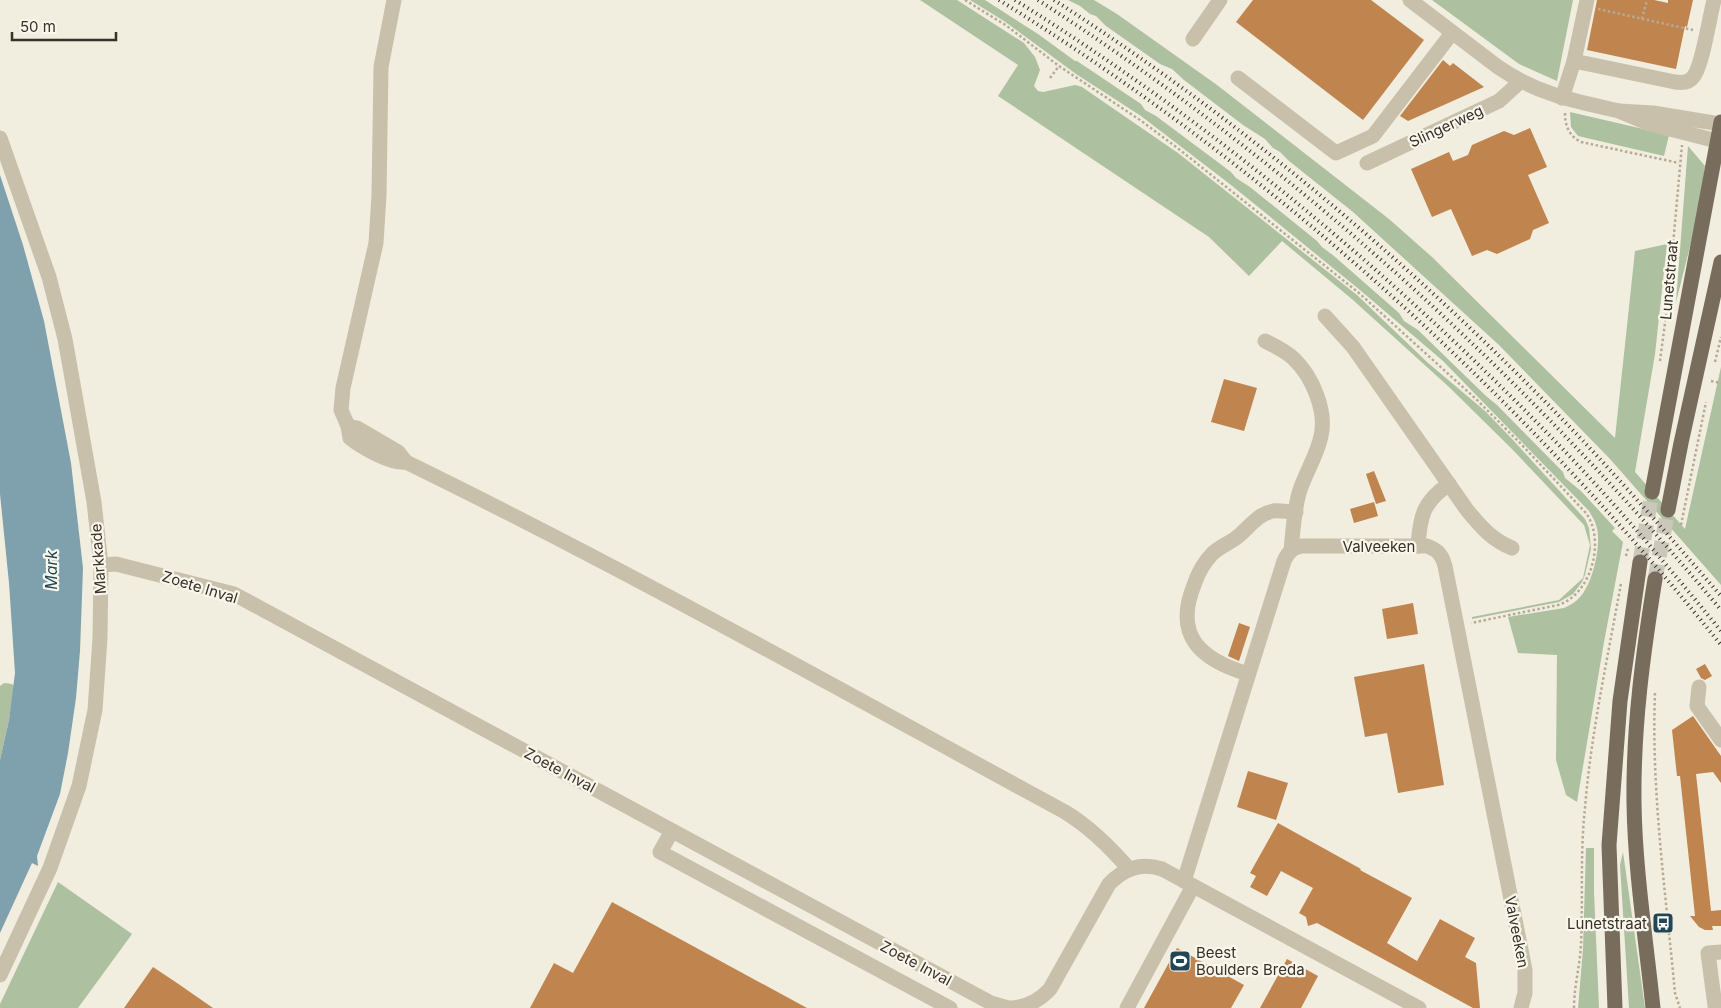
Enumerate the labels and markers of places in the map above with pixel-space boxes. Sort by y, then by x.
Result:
bus stop icon: Lunetstraat [1651,911,1675,935]
place label: Lunetstraat [1567,914,1647,933]
place label: Beest Boulders Breda [1196,943,1305,979]
sports icon: Beest Boulders Breda [1168,949,1192,973]

